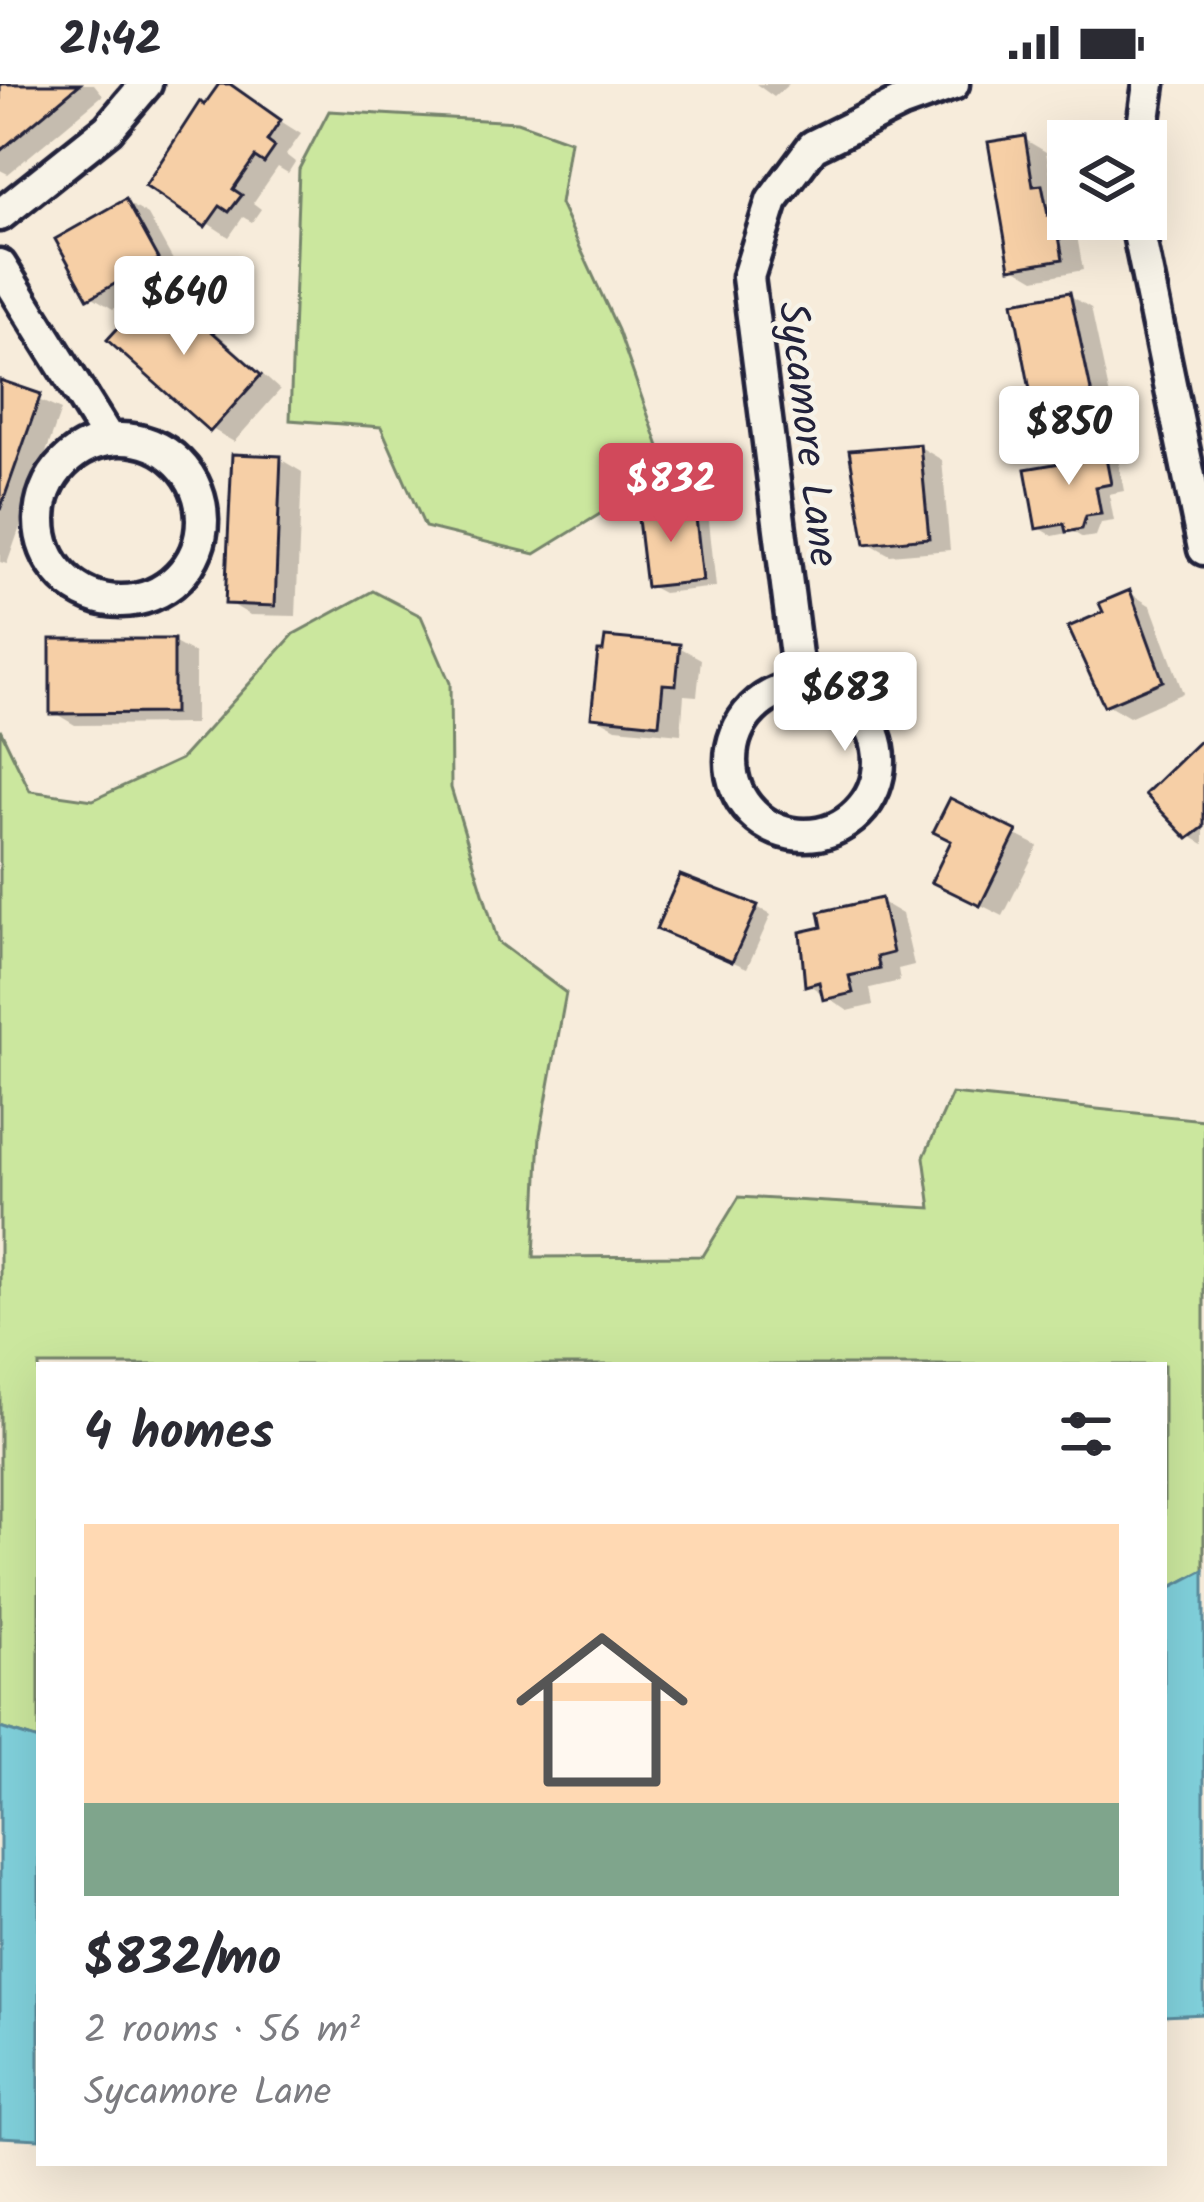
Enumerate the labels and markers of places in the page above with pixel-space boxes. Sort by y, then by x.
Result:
pin: $640 [113,256,255,358]
pin: $850 [998,386,1140,488]
pin: $832 [600,443,742,545]
pin: $683 [774,652,916,754]

